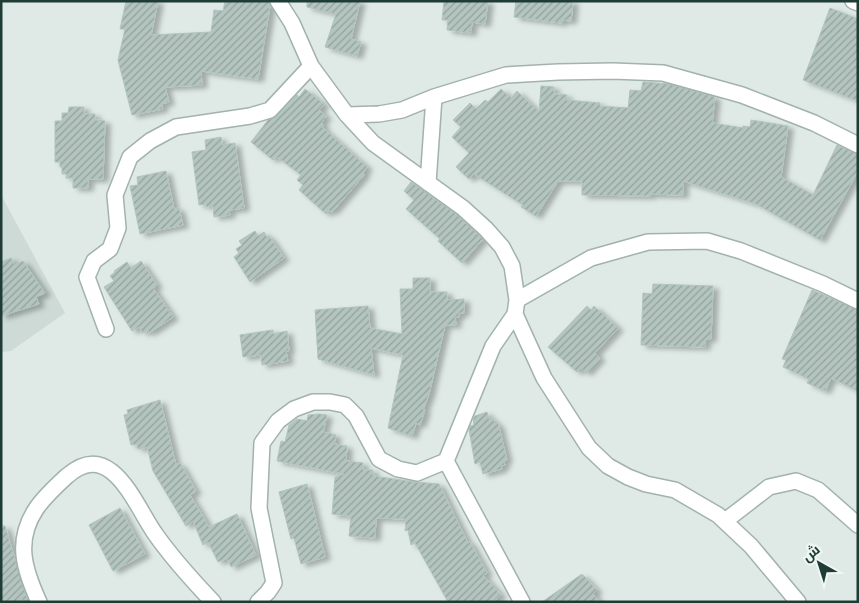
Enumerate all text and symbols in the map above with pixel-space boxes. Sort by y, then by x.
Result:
north arrow [794,538,844,588]
text: ش [799,541,823,566]

